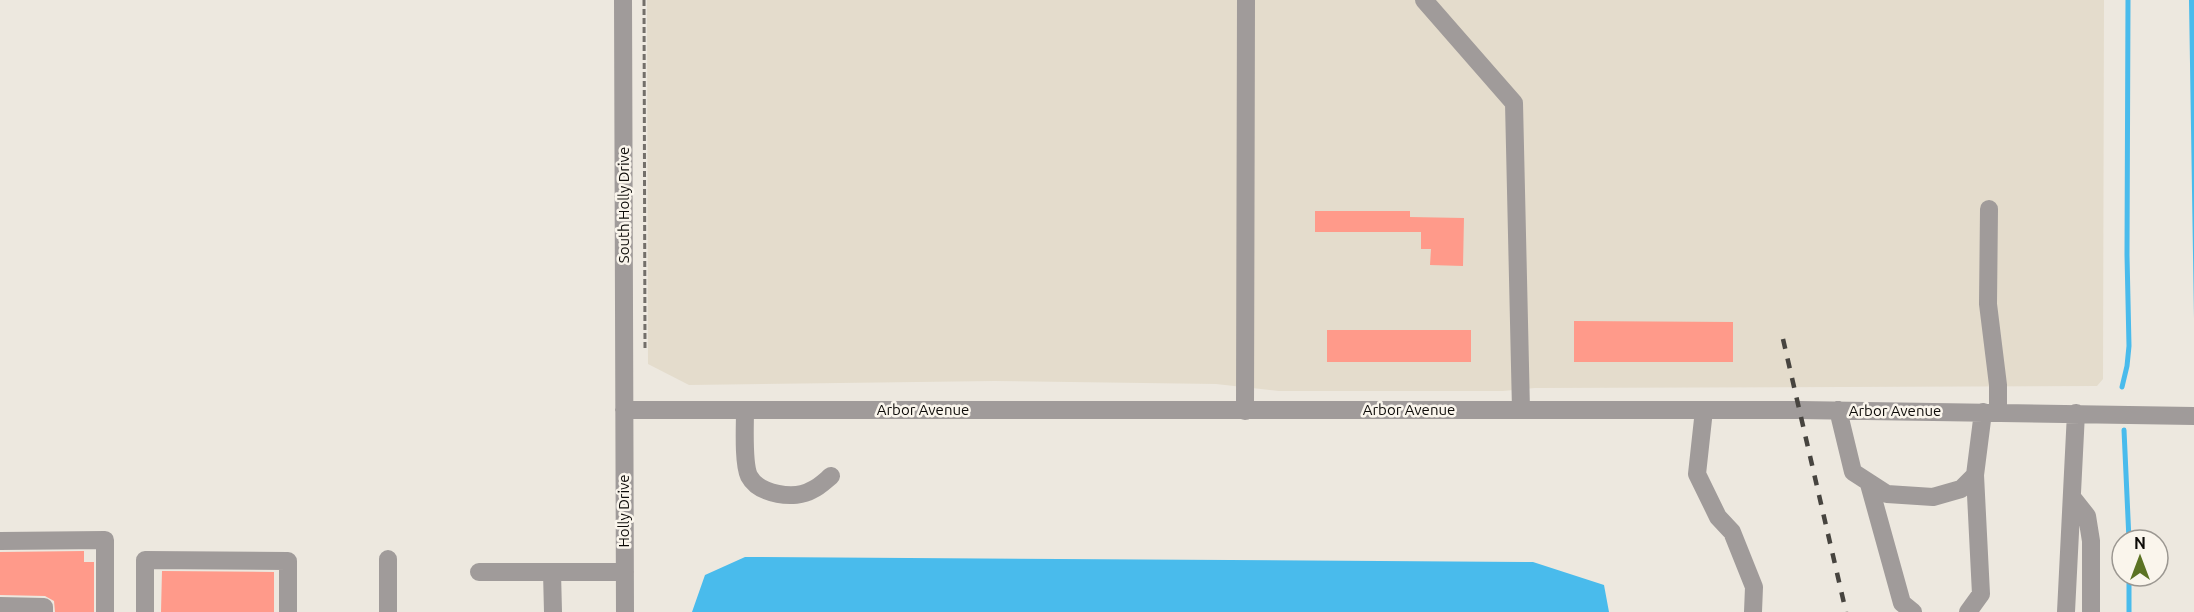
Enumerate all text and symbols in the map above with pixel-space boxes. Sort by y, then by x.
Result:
street label: South Holly Drive [615,147,632,263]
street label: Arbor Avenue [877,401,969,418]
street label: Arbor Avenue [1363,401,1455,418]
street label: Arbor Avenue [1849,402,1941,419]
street label: Holly Drive [615,474,632,548]
north arrow [2110,528,2170,588]
text: N [2134,534,2146,552]

